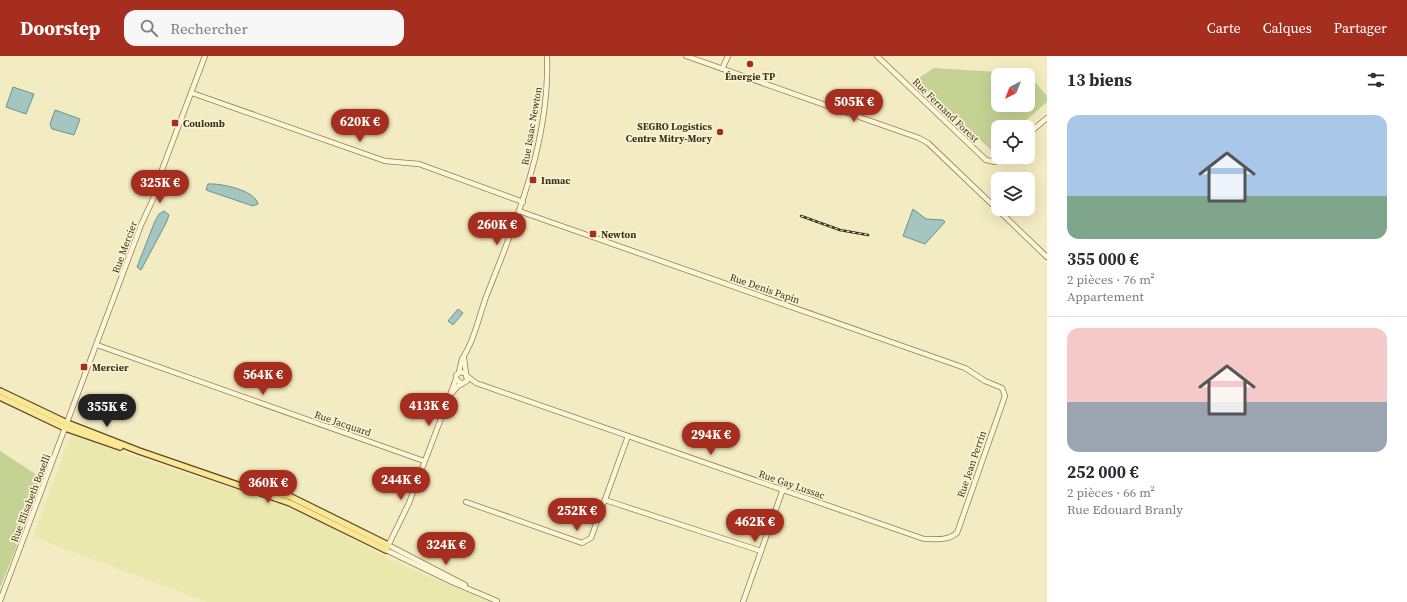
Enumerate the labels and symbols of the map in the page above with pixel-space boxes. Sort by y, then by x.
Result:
marker: Énergie TP [745,59,755,69]
north arrow [991,68,1035,112]
place label: Énergie TP [725,70,775,83]
street label: Rue Fernand Forest [910,75,982,146]
street label: Rue Isaac Newton [518,86,545,166]
pin: 505K € [821,89,887,123]
pin: 620K € [327,109,393,143]
place label: Coulomb [183,117,225,130]
marker: Coulomb [170,118,180,128]
place label: SEGRO Logistics Centre Mitry-Mory [626,120,713,145]
marker: SEGRO Logistics Centre Mitry-Mory [715,127,725,137]
pin: 325K € [127,170,193,204]
place label: Inmac [541,174,570,187]
marker: Inmac [528,175,538,185]
pin: 260K € [464,212,530,246]
street label: Rue Mercier [109,218,140,275]
place label: Newton [601,228,636,241]
marker: Newton [588,229,598,239]
street label: Rue Denis Papin [728,270,802,307]
place label: Mercier [92,361,129,374]
marker: Mercier [79,362,89,372]
pin: 564K € [230,362,296,396]
pin: 413K € [396,393,462,427]
pin: 355K € [74,394,140,428]
street label: Rue Jacquard [313,408,373,439]
pin: 294K € [678,422,744,456]
street label: Rue Jean Perrin [954,429,989,499]
street label: Rue Elisabeth Boselli [8,452,53,544]
pin: 244K € [368,467,434,501]
street label: Rue Gay Lussac [757,467,827,502]
pin: 360K € [235,470,301,504]
pin: 252K € [544,498,610,532]
pin: 462K € [722,509,788,543]
pin: 324K € [413,532,479,566]

